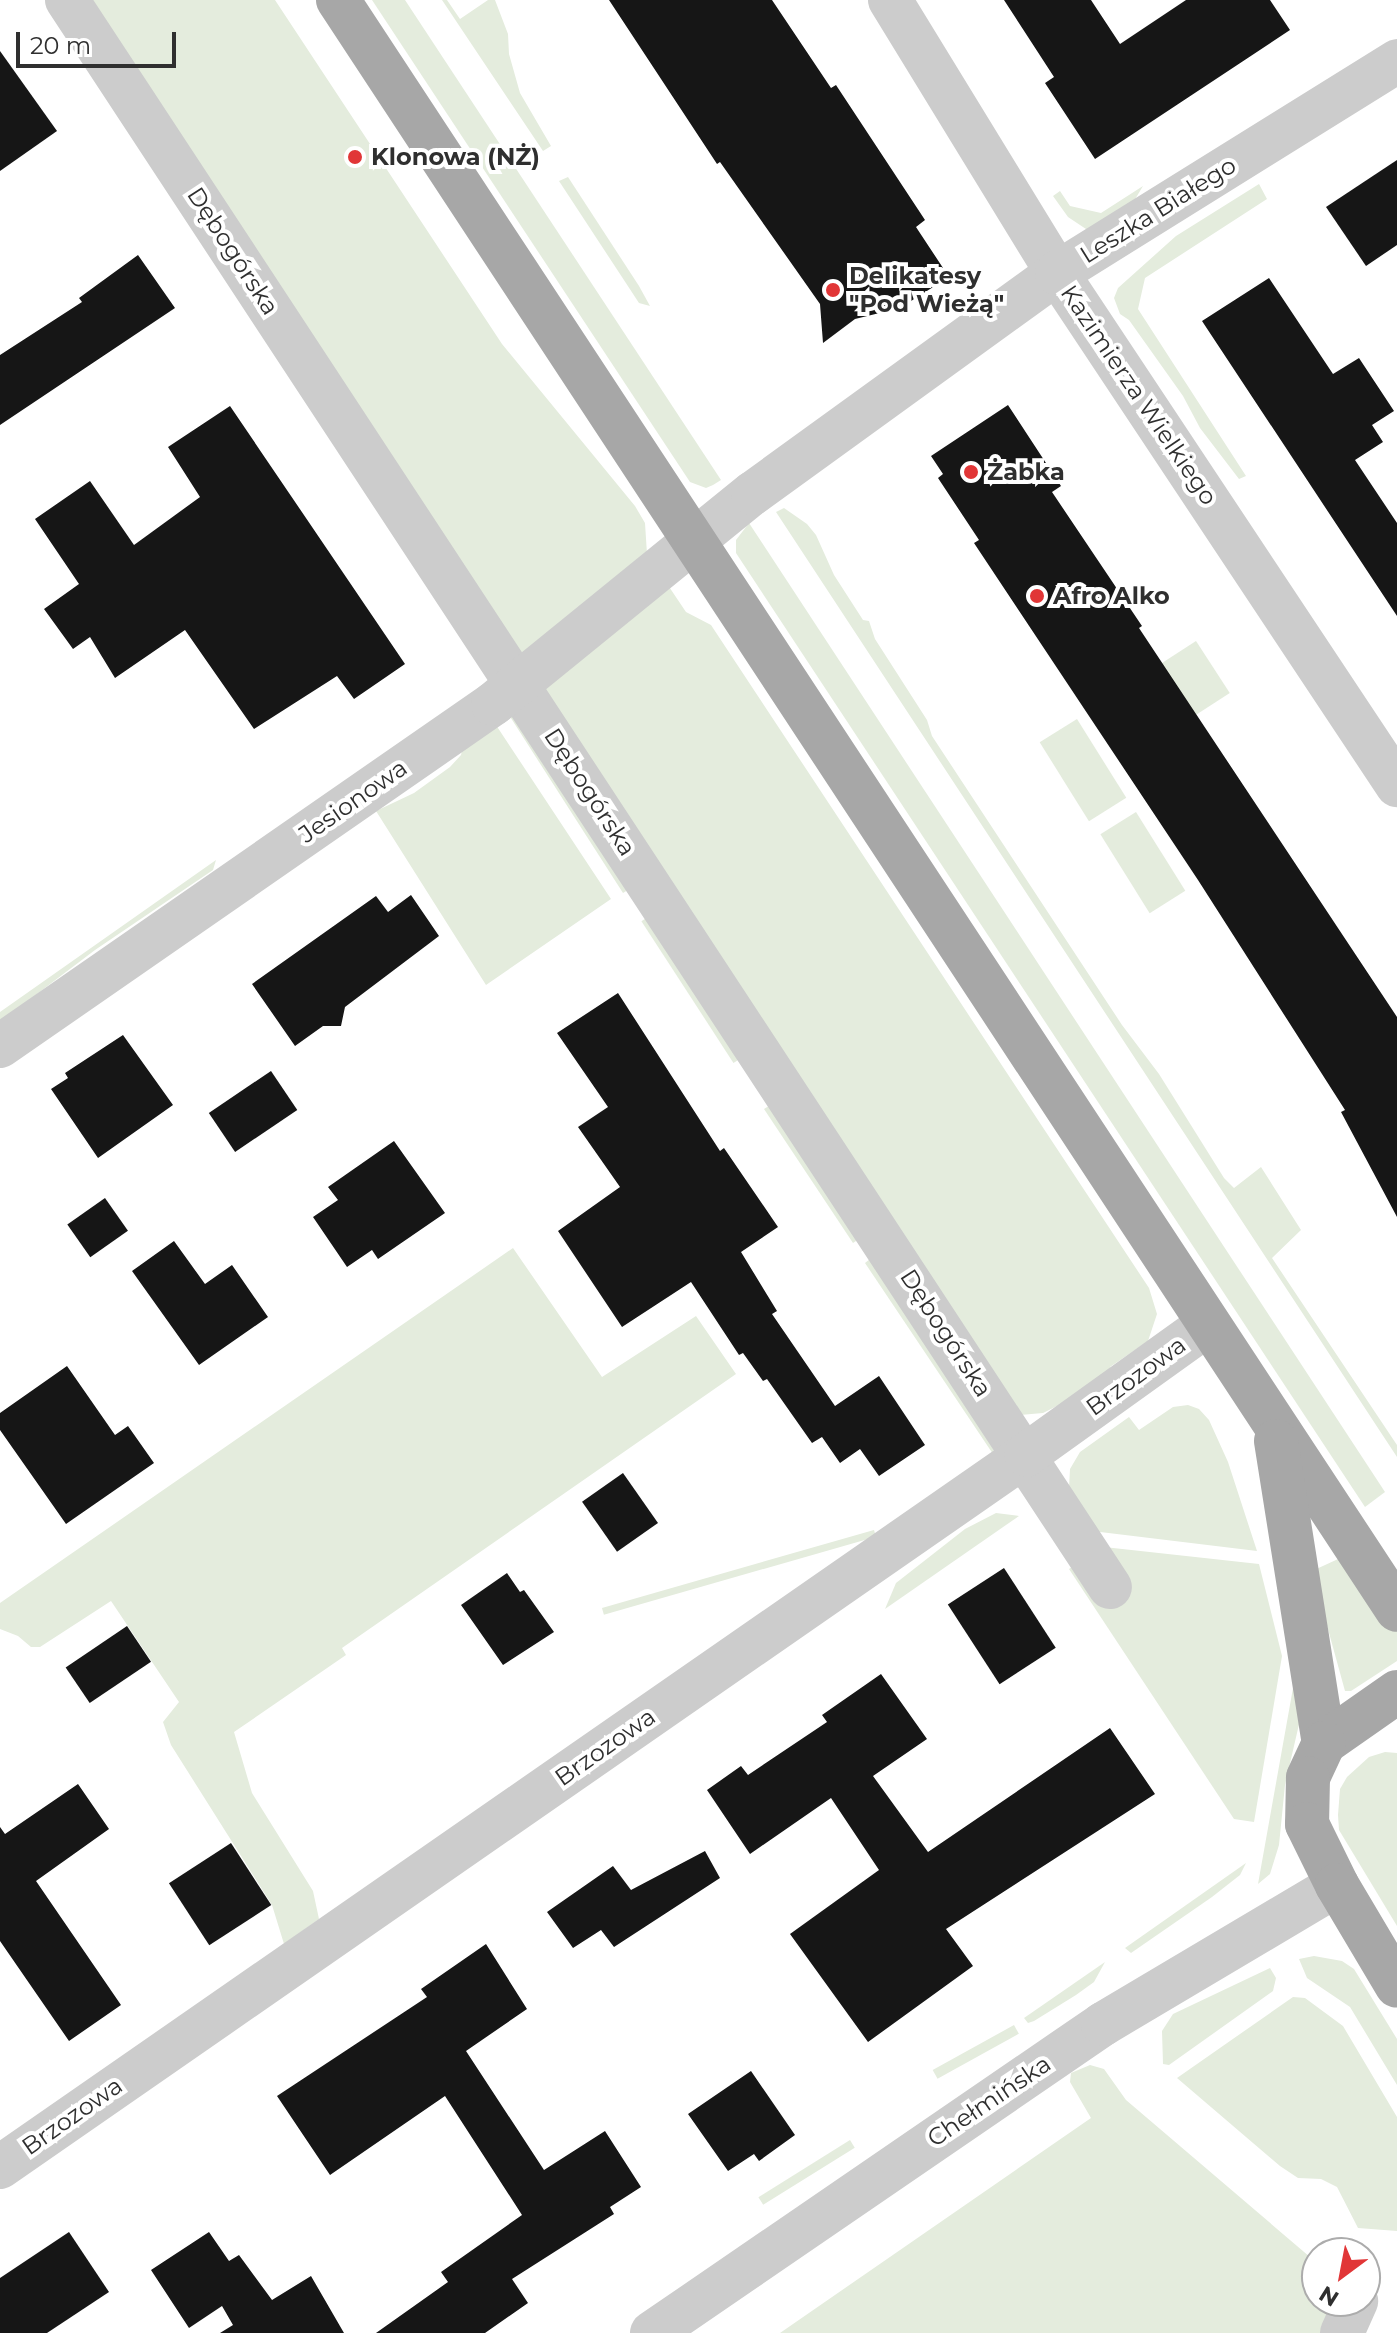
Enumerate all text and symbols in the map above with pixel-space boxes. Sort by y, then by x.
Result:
scale bar [20,16,180,66]
text: 20 m [30,31,91,60]
place label: Klonowa (NŻ) [371,143,540,171]
marker: Klonowa (NŻ) [346,148,364,166]
street label: Leszka Białego [1075,151,1241,269]
street label: Dębogórska [181,182,285,320]
place label: Delikatesy "Pod Wieżą" [849,262,1004,318]
street label: Kazimierza Wielkiego [1055,280,1223,510]
marker: Delikatesy "Pod Wieżą" [824,281,842,299]
place label: Żabka [987,458,1065,486]
marker: Żabka [962,463,980,481]
place label: Afro Alko [1053,582,1170,610]
marker: Afro Alko [1028,587,1046,605]
street label: Dębogórska [538,723,642,861]
street label: Jesionowa [293,753,413,849]
street label: Dębogórska [894,1264,998,1402]
street label: Brzozowa [1081,1330,1191,1422]
street label: Brzozowa [549,1702,661,1792]
street label: Chełmińska [922,2049,1056,2153]
street label: Brzozowa [16,2071,128,2161]
north arrow [1301,2237,1381,2317]
text: N [1314,2280,1344,2312]

